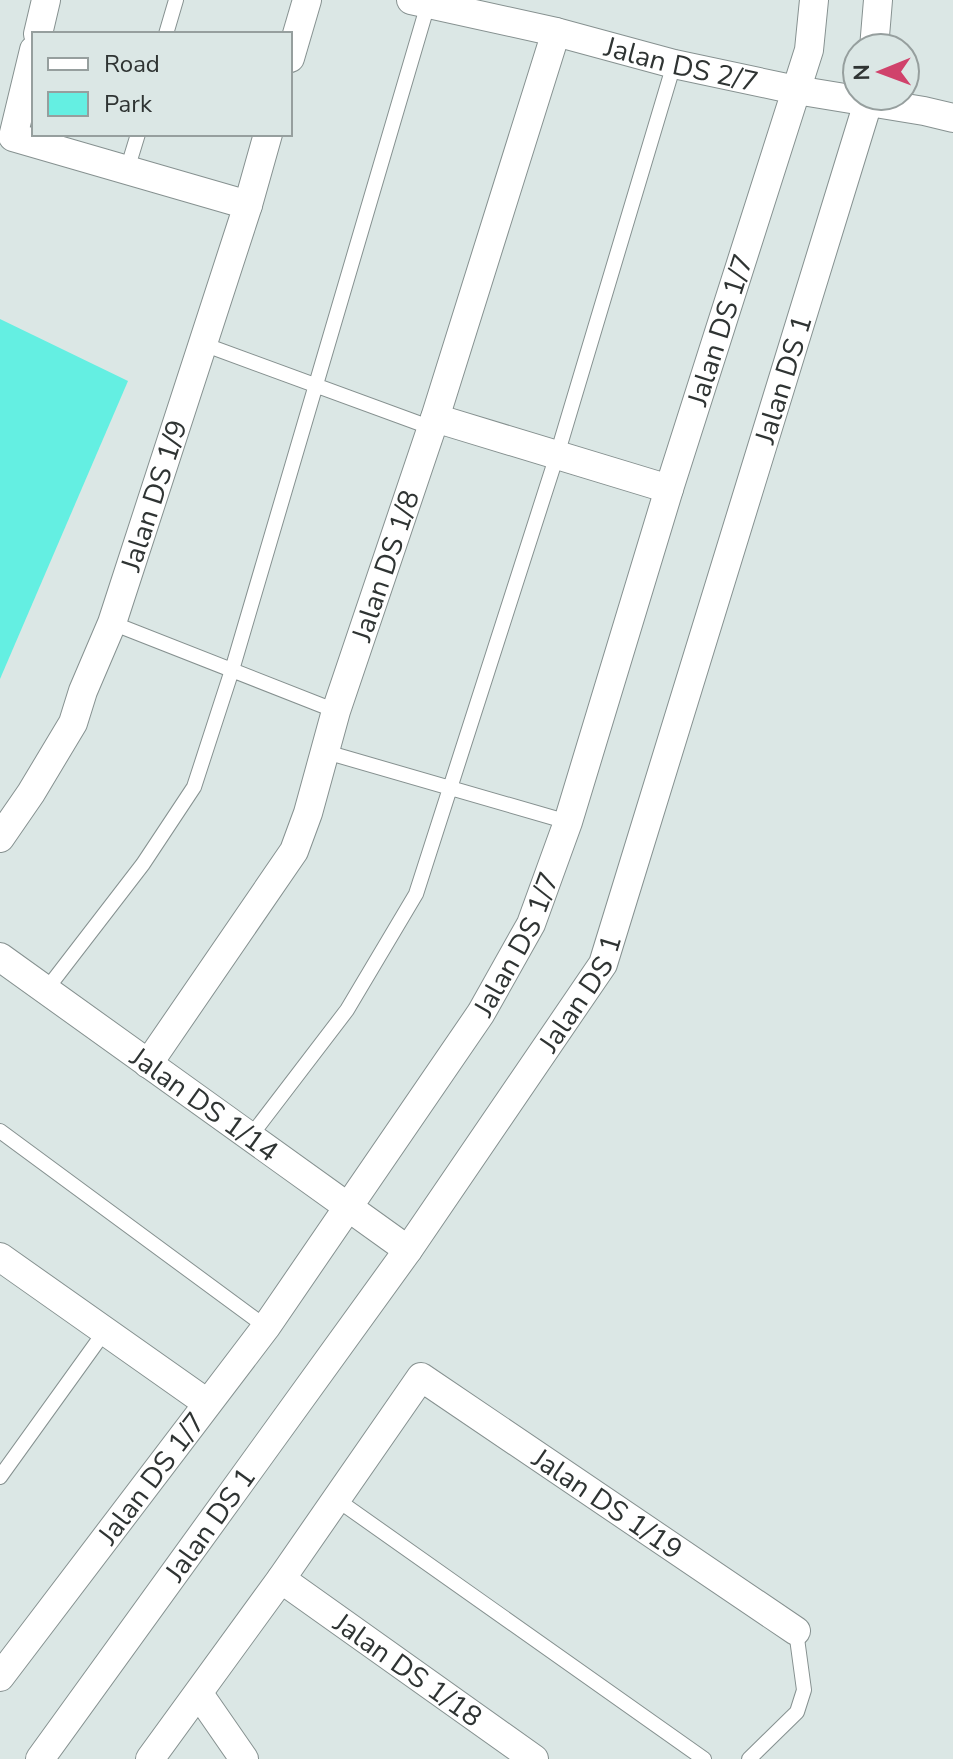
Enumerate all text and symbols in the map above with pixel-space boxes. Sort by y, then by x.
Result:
street label: Jalan DS 2/7 [599,28,762,101]
legend [32,32,292,136]
north arrow [841,32,921,112]
text: Road [104,48,160,80]
text: N [847,64,877,81]
text: Park [104,88,153,120]
street label: Jalan DS 1/7 [679,249,763,411]
street label: Jalan DS 1 [746,311,821,449]
street label: Jalan DS 1/9 [112,415,197,577]
street label: Jalan DS 1/8 [343,485,429,647]
street label: Jalan DS 1/7 [465,867,568,1024]
street label: Jalan DS 1 [530,930,631,1061]
street label: Jalan DS 1/14 [122,1038,286,1171]
street label: Jalan DS 1/7 [90,1404,212,1550]
street label: Jalan DS 1/19 [524,1439,690,1569]
street label: Jalan DS 1 [158,1461,262,1587]
street label: Jalan DS 1/18 [325,1604,489,1736]

